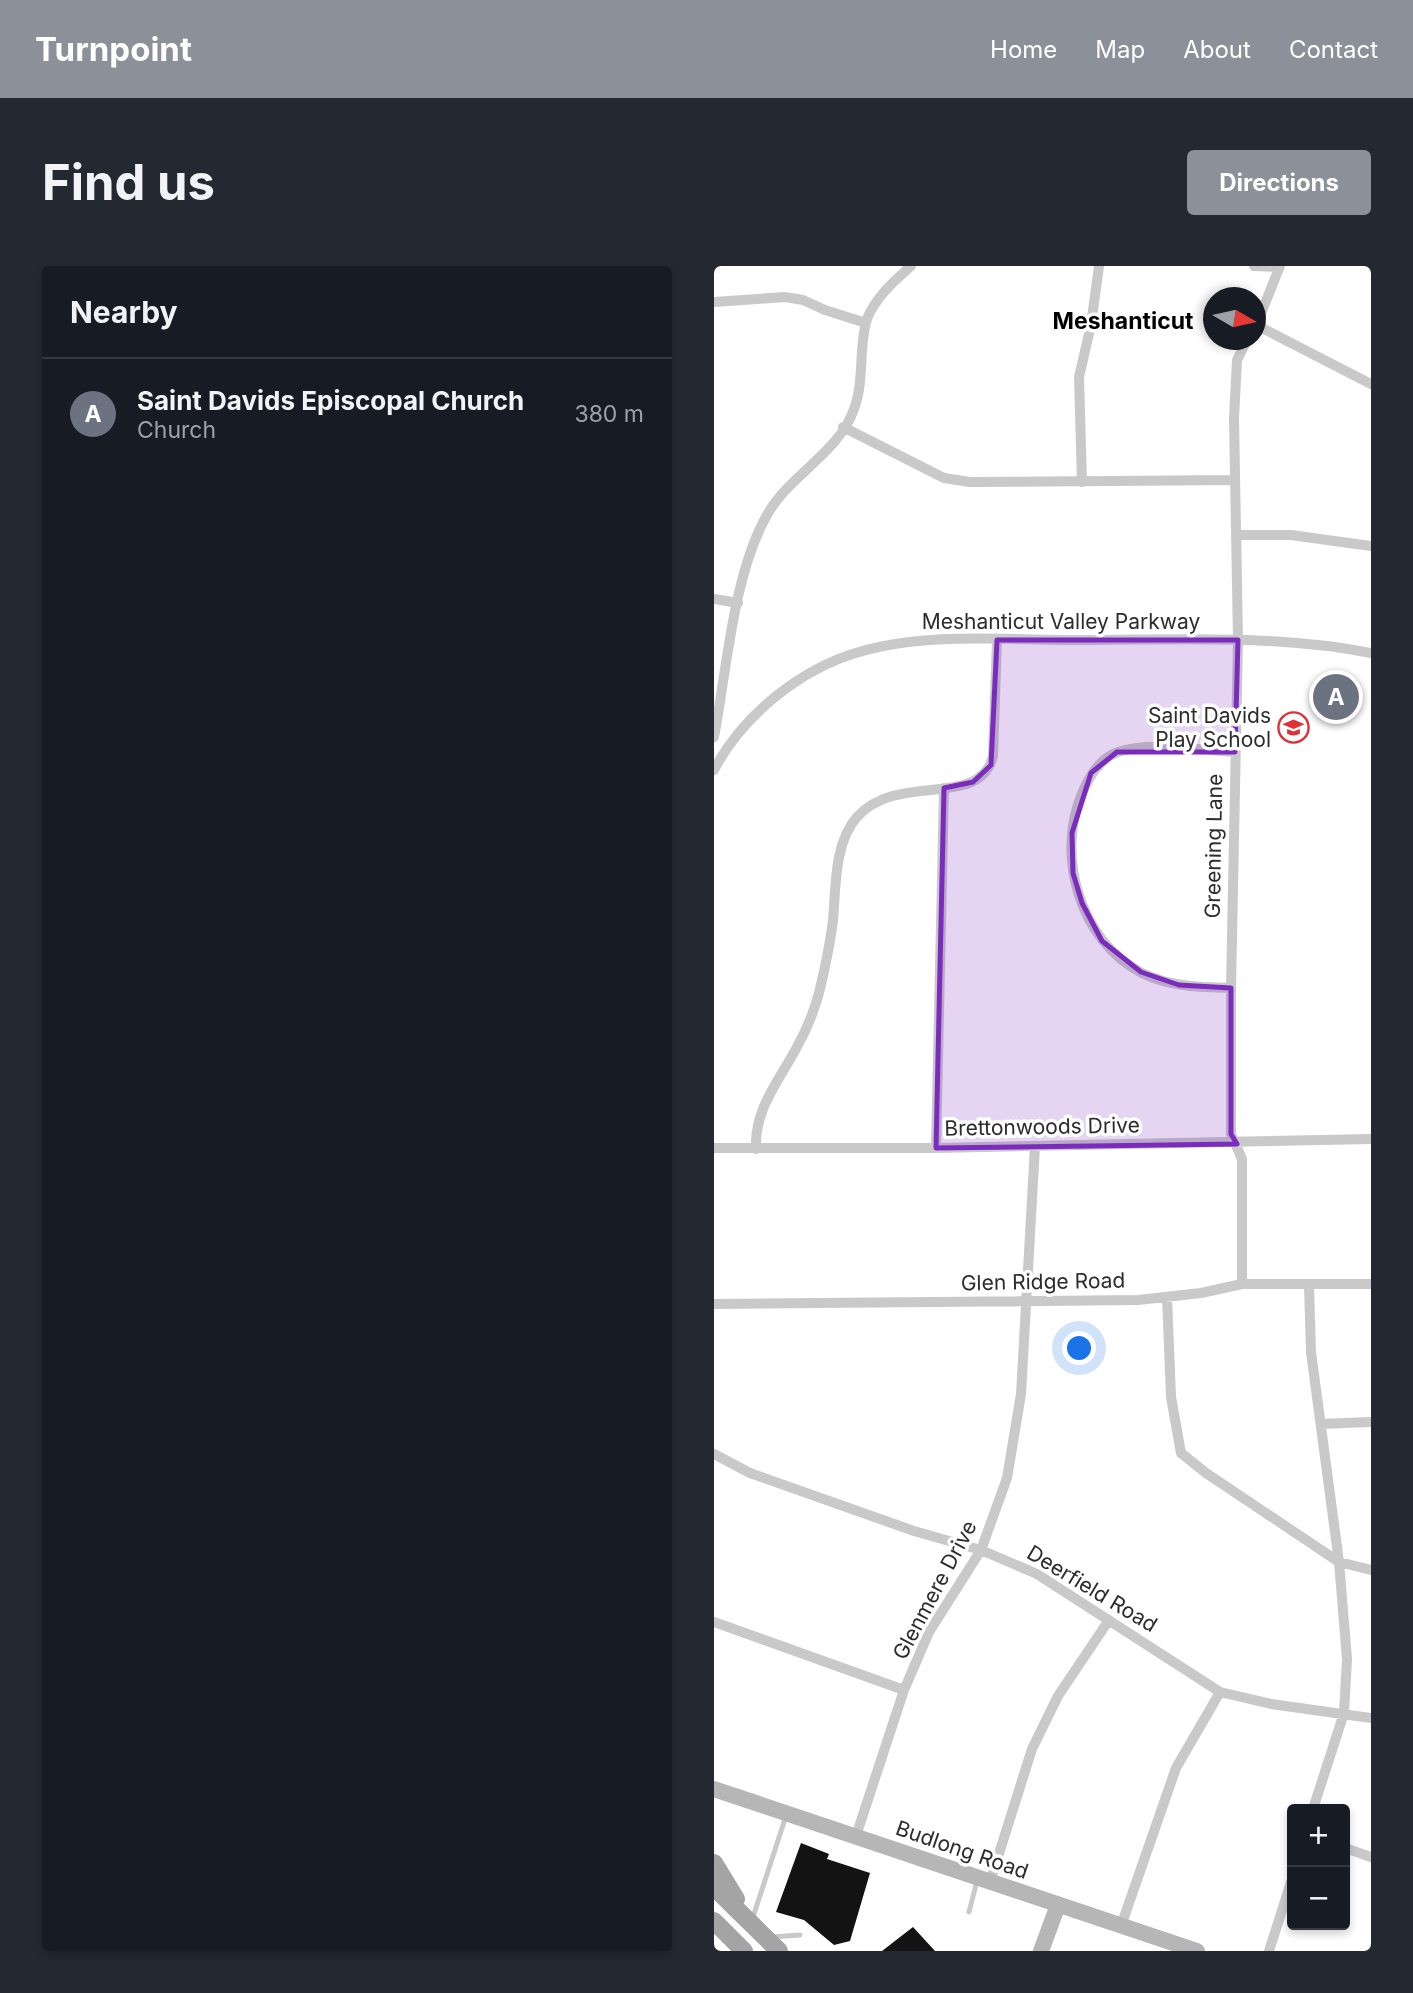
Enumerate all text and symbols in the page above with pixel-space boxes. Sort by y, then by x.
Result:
text: Turnpoint [35,29,192,69]
text: Home [990,35,1057,64]
text: Map [1095,35,1145,64]
text: About [1183,35,1251,64]
text: Contact [1289,35,1378,64]
button: Directions [1187,150,1371,215]
text: Find us [42,153,215,212]
north arrow [1203,287,1266,350]
text: Nearby [70,294,178,330]
district label: Meshanticut [1053,307,1194,335]
text: Saint Davids Episcopal Church [137,385,524,416]
text: A [84,400,102,428]
text: 380 m [574,400,644,428]
text: Church [137,416,216,444]
street label: Meshanticut Valley Parkway [922,609,1200,634]
pin: A [1313,671,1359,723]
place label: Saint Davids Play School [1148,703,1271,752]
school or university icon: Saint Davids Play School [1277,711,1311,745]
street label: Greening Lane [1200,773,1227,919]
street label: Brettonwoods Drive [944,1112,1140,1141]
street label: Glen Ridge Road [961,1268,1125,1295]
your location [1062,1331,1096,1365]
street label: Glenmere Drive [887,1516,982,1664]
street label: Deerfield Road [1023,1540,1162,1637]
map controls [1287,1804,1350,1930]
button: + [1287,1804,1350,1867]
street label: Budlong Road [893,1815,1032,1884]
button: − [1287,1867,1350,1930]

